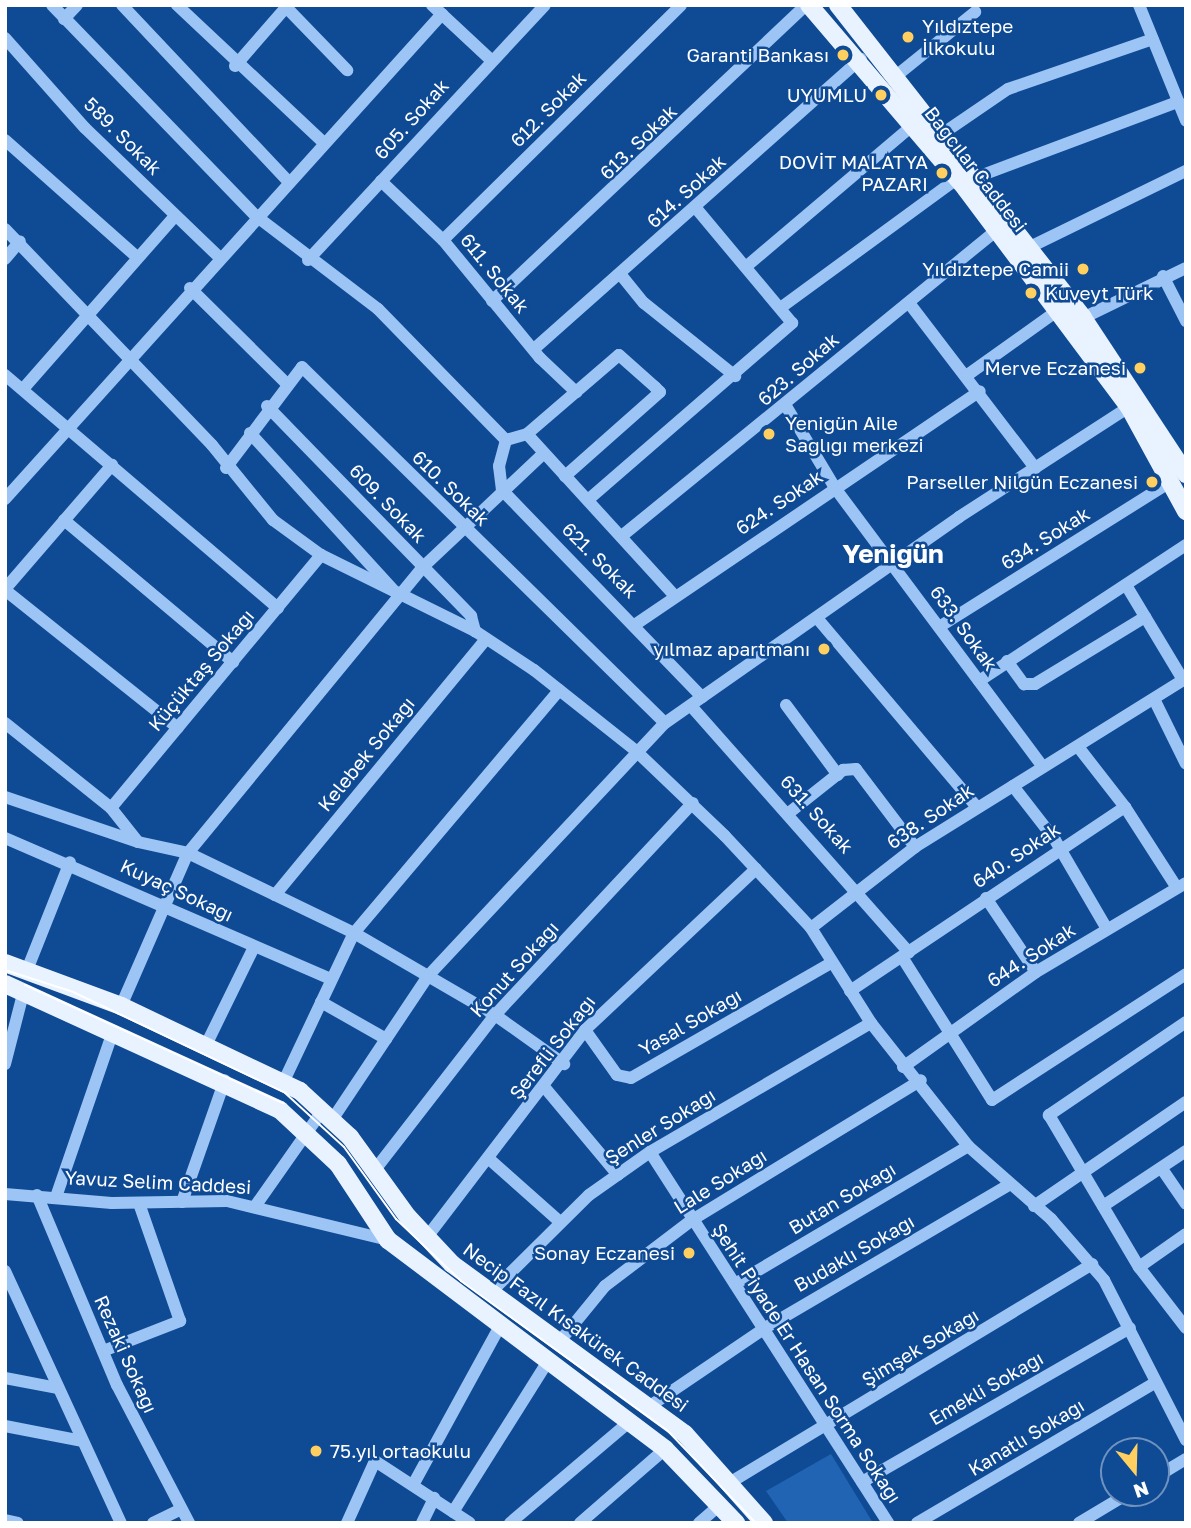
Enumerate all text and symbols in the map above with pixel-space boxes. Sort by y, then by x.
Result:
place label: Yıldıztepe İlkokulu [922,15,1013,59]
marker: Yıldıztepe İlkokulu [900,29,916,45]
place label: Garanti Bankası [686,44,829,66]
marker: Garanti Bankası [835,47,851,63]
street label: 612. Sokak [505,66,591,152]
street label: 605. Sokak [369,74,453,164]
place label: UYUMLU [787,84,867,106]
marker: UYUMLU [873,87,889,103]
street label: 589. Sokak [80,93,166,179]
street label: 613. Sokak [595,100,681,184]
street label: Bağcılar Caddesi [920,102,1032,236]
street label: 614. Sokak [642,150,730,232]
place label: DOVİT MALATYA PAZARI [779,151,928,195]
marker: DOVİT MALATYA PAZARI [934,165,950,181]
street label: 611. Sokak [456,229,534,317]
place label: Yıldıztepe Camii [922,258,1069,280]
marker: Yıldıztepe Camii [1075,261,1091,277]
place label: Kuveyt Türk [1045,282,1154,304]
marker: Kuveyt Türk [1023,285,1039,301]
street label: 623. Sokak [753,328,843,410]
place label: Merve Eczanesi [985,357,1126,379]
marker: Merve Eczanesi [1132,360,1148,376]
place label: Yenigün Aile Sağlığı merkezi [785,412,924,456]
marker: Yenigün Aile Sağlığı merkezi [759,424,779,444]
street label: 610. Sokak [408,446,494,530]
street label: 609. Sokak [345,459,431,547]
street label: 624. Sokak [731,465,827,539]
place label: Parseller Nilgün Eczanesi [906,471,1138,493]
marker: Parseller Nilgün Eczanesi [1144,474,1160,490]
street label: 634. Sokak [996,502,1094,574]
street label: 621. Sokak [557,517,643,603]
district label: Yenigün [842,538,944,570]
street label: 633. Sokak [925,581,1003,675]
street label: Küçüktaş Sokağı [143,604,259,736]
place label: yılmaz apartmanı [653,638,810,660]
marker: yılmaz apartmanı [816,641,832,657]
street label: Kelebek Sokağı [313,692,419,816]
street label: 631. Sokak [776,770,858,858]
street label: 638. Sokak [882,779,978,853]
street label: 640. Sokak [968,817,1064,893]
street label: Kuyaç Sokağı [117,854,237,926]
street label: Konut Sokağı [465,916,563,1022]
street label: 644. Sokak [983,918,1079,992]
street label: Yasal Sokağı [635,983,745,1061]
street label: Şerefli Sokağı [504,990,600,1104]
street label: Şenler Sokağı [601,1083,719,1169]
street label: Lale Sokağı [669,1144,771,1218]
street label: Butan Sokağı [784,1157,900,1239]
street label: Yavuz Selim Caddesi [64,1166,252,1198]
street label: Budaklı Sokağı [790,1209,918,1297]
street label: Şehit Piyade Er Hasan Sorma Sokağı [708,1219,906,1507]
street label: Necip Fazıl Kısakürek Caddesi [459,1238,693,1416]
place label: Sonay Eczanesi [534,1242,675,1264]
marker: Sonay Eczanesi [681,1245,697,1261]
street label: Rezaki Sokağı [90,1292,162,1416]
street label: Şimşek Sokağı [857,1303,983,1391]
street label: Emekli Sokağı [925,1346,1047,1430]
street label: Kanatlı Sokağı [964,1393,1088,1481]
north arrow [1100,1437,1170,1507]
place label: 75.yıl ortaokulu [330,1440,471,1462]
marker: 75.yıl ortaokulu [308,1443,324,1459]
text: N [1131,1477,1152,1504]

